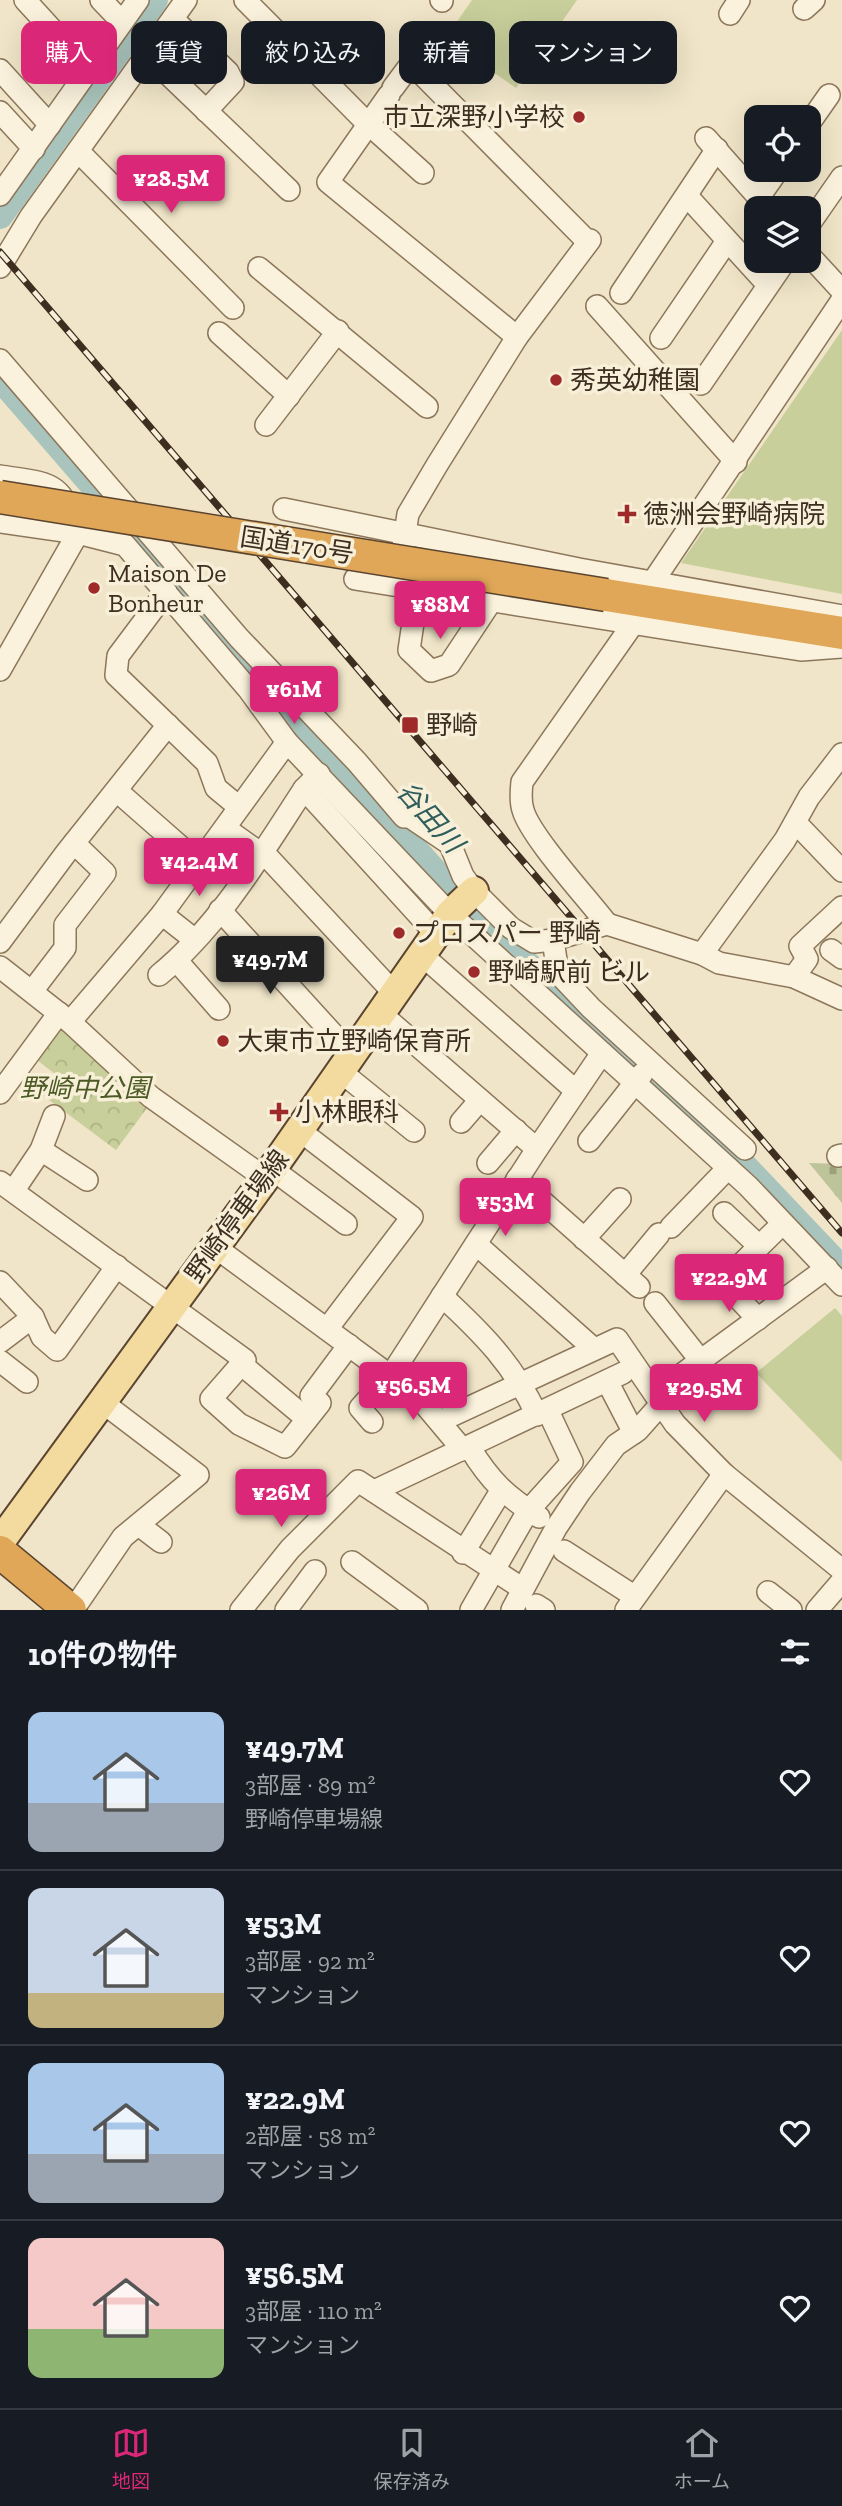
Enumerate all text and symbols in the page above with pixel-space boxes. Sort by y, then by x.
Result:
chip: 購入 [21,21,117,84]
chip: 賃貸 [131,21,227,84]
chip: 絞り込み [241,21,385,84]
chip: 新着 [399,21,495,84]
chip: マンション [509,21,677,84]
place label: 市立深野小学校 [383,101,565,133]
map controls [744,105,821,273]
button: locate [744,105,821,182]
marker: 市立深野小学校 [571,109,587,125]
pin: ¥28.5M [114,156,228,215]
text: ¥28.5M [133,164,209,192]
button: layers [744,196,821,273]
place label: 秀英幼稚園 [570,364,700,396]
marker: 秀英幼稚園 [548,372,564,388]
place label: 徳洲会野崎病院 [643,498,825,530]
marker: 徳洲会野崎病院 [617,504,637,524]
street label: 国道170号 [238,520,356,570]
place label: Maison De Bonheur [108,557,227,619]
marker: Maison De Bonheur [86,580,102,596]
pin: ¥88M [399,582,481,641]
text: ¥88M [410,590,470,618]
pin: ¥61M [253,666,335,726]
text: ¥61M [266,675,322,703]
place label: 野崎 [426,709,478,741]
marker: 野崎 [400,715,420,735]
water label: 谷田川 [390,774,472,862]
pin: ¥42.4M [142,838,256,898]
text: ¥42.4M [160,847,238,875]
place label: プロスパー 野崎 [413,917,601,949]
marker: プロスパー 野崎 [391,925,407,941]
pin: ¥49.7M [213,936,327,996]
text: ¥49.7M [232,945,308,973]
place label: 野崎駅前 ビル [488,956,650,988]
marker: 野崎駅前 ビル [466,964,482,980]
place label: 大東市立野崎保育所 [237,1025,471,1057]
marker: 大東市立野崎保育所 [215,1033,231,1049]
park label: 野崎中公園 [20,1072,154,1104]
place label: 小林眼科 [295,1096,399,1128]
marker: 小林眼科 [269,1102,289,1122]
street label: 野崎停車場線 [178,1143,296,1289]
pin: ¥53M [464,1178,546,1238]
text: ¥53M [476,1187,534,1215]
pin: ¥22.9M [672,1254,786,1314]
text: ¥22.9M [691,1263,767,1291]
pin: ¥56.5M [356,1362,470,1422]
pin: ¥29.5M [647,1364,761,1424]
text: ¥56.5M [375,1371,451,1399]
text: ¥29.5M [666,1373,742,1401]
pin: ¥26M [240,1470,322,1529]
text: ¥26M [251,1478,311,1506]
icon: filters [776,1633,814,1671]
text: 10件の物件 [28,1637,177,1673]
text: ¥49.7M [245,1730,344,1766]
icon: home [84,1740,168,1824]
icon: heart [776,1763,814,1801]
text: 3部屋 · 89 m² [245,1771,375,1799]
text: 野崎停車場線 [245,1805,383,1833]
text: ¥53M [245,1906,322,1942]
icon: home [84,1916,168,2000]
icon: heart [776,1939,814,1977]
text: 3部屋 · 92 m² [245,1947,375,1975]
text: マンション [245,1981,360,2009]
text: ¥22.9M [245,2081,345,2117]
icon: home [84,2091,168,2175]
icon: heart [776,2114,814,2152]
text: 2部屋 · 58 m² [245,2122,376,2150]
text: マンション [245,2156,360,2184]
text: ¥56.5M [245,2256,344,2292]
icon: home [84,2266,168,2350]
icon: heart [776,2289,814,2327]
text: 3部屋 · 110 m² [245,2297,382,2325]
text: マンション [245,2331,360,2359]
tab: 地図 [112,2424,150,2493]
tab: 保存済み [374,2424,450,2493]
tab: ホーム [674,2424,730,2493]

